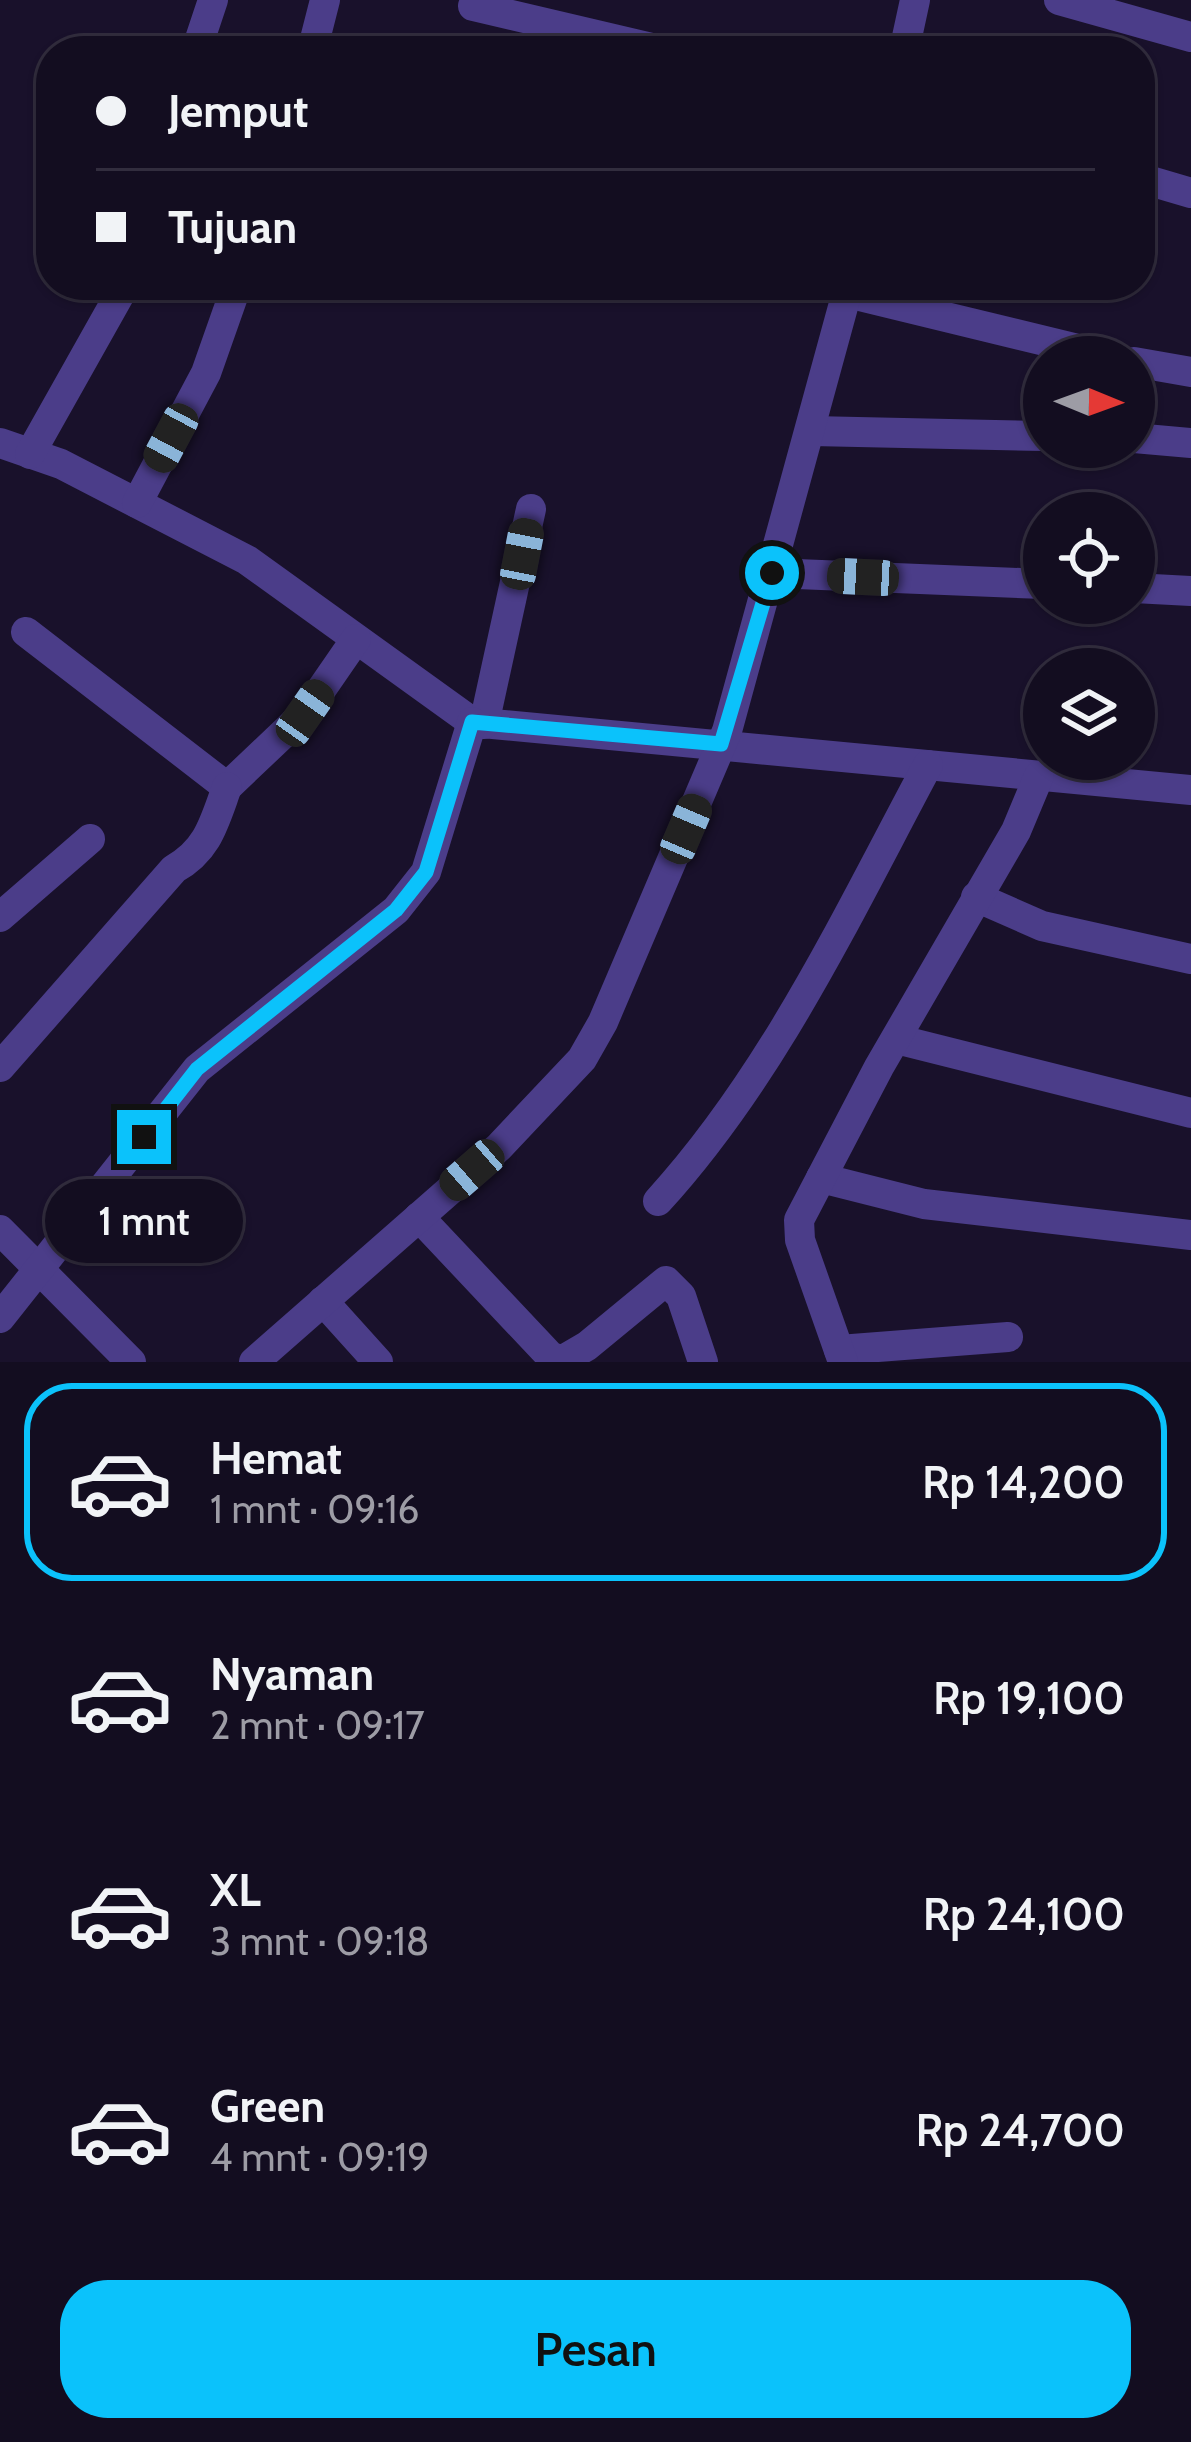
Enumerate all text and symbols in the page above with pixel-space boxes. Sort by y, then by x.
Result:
text: Jemput [168,84,308,138]
text: Tujuan [168,200,297,254]
north arrow [1023,336,1155,468]
map controls [1023,336,1155,780]
car [138,398,204,478]
button: locate [1023,492,1155,624]
car [497,515,547,593]
route start [745,546,799,600]
car [826,557,900,597]
button: layers [1023,648,1155,780]
car [270,673,340,753]
car [655,789,717,869]
route end [117,1110,171,1164]
car [433,1133,511,1207]
callout: 1 mnt [45,1179,243,1263]
text: 1 mnt [98,1197,190,1245]
icon: car [66,1428,174,1536]
text: Hemat [210,1431,342,1485]
text: Rp 14,200 [922,1455,1125,1509]
text: 1 mnt · 09:16 [210,1485,420,1533]
icon: car [66,1644,174,1752]
text: Nyaman [210,1647,374,1701]
text: Rp 19,100 [933,1671,1125,1725]
text: 2 mnt · 09:17 [210,1701,425,1749]
icon: car [66,1860,174,1968]
text: XL [210,1863,261,1917]
text: Rp 24,100 [923,1887,1125,1941]
text: 3 mnt · 09:18 [210,1917,429,1965]
icon: car [66,2076,174,2184]
text: Green [210,2079,325,2133]
text: Rp 24,700 [915,2103,1125,2157]
text: 4 mnt · 09:19 [210,2133,429,2181]
button: Pesan [60,2280,1131,2418]

